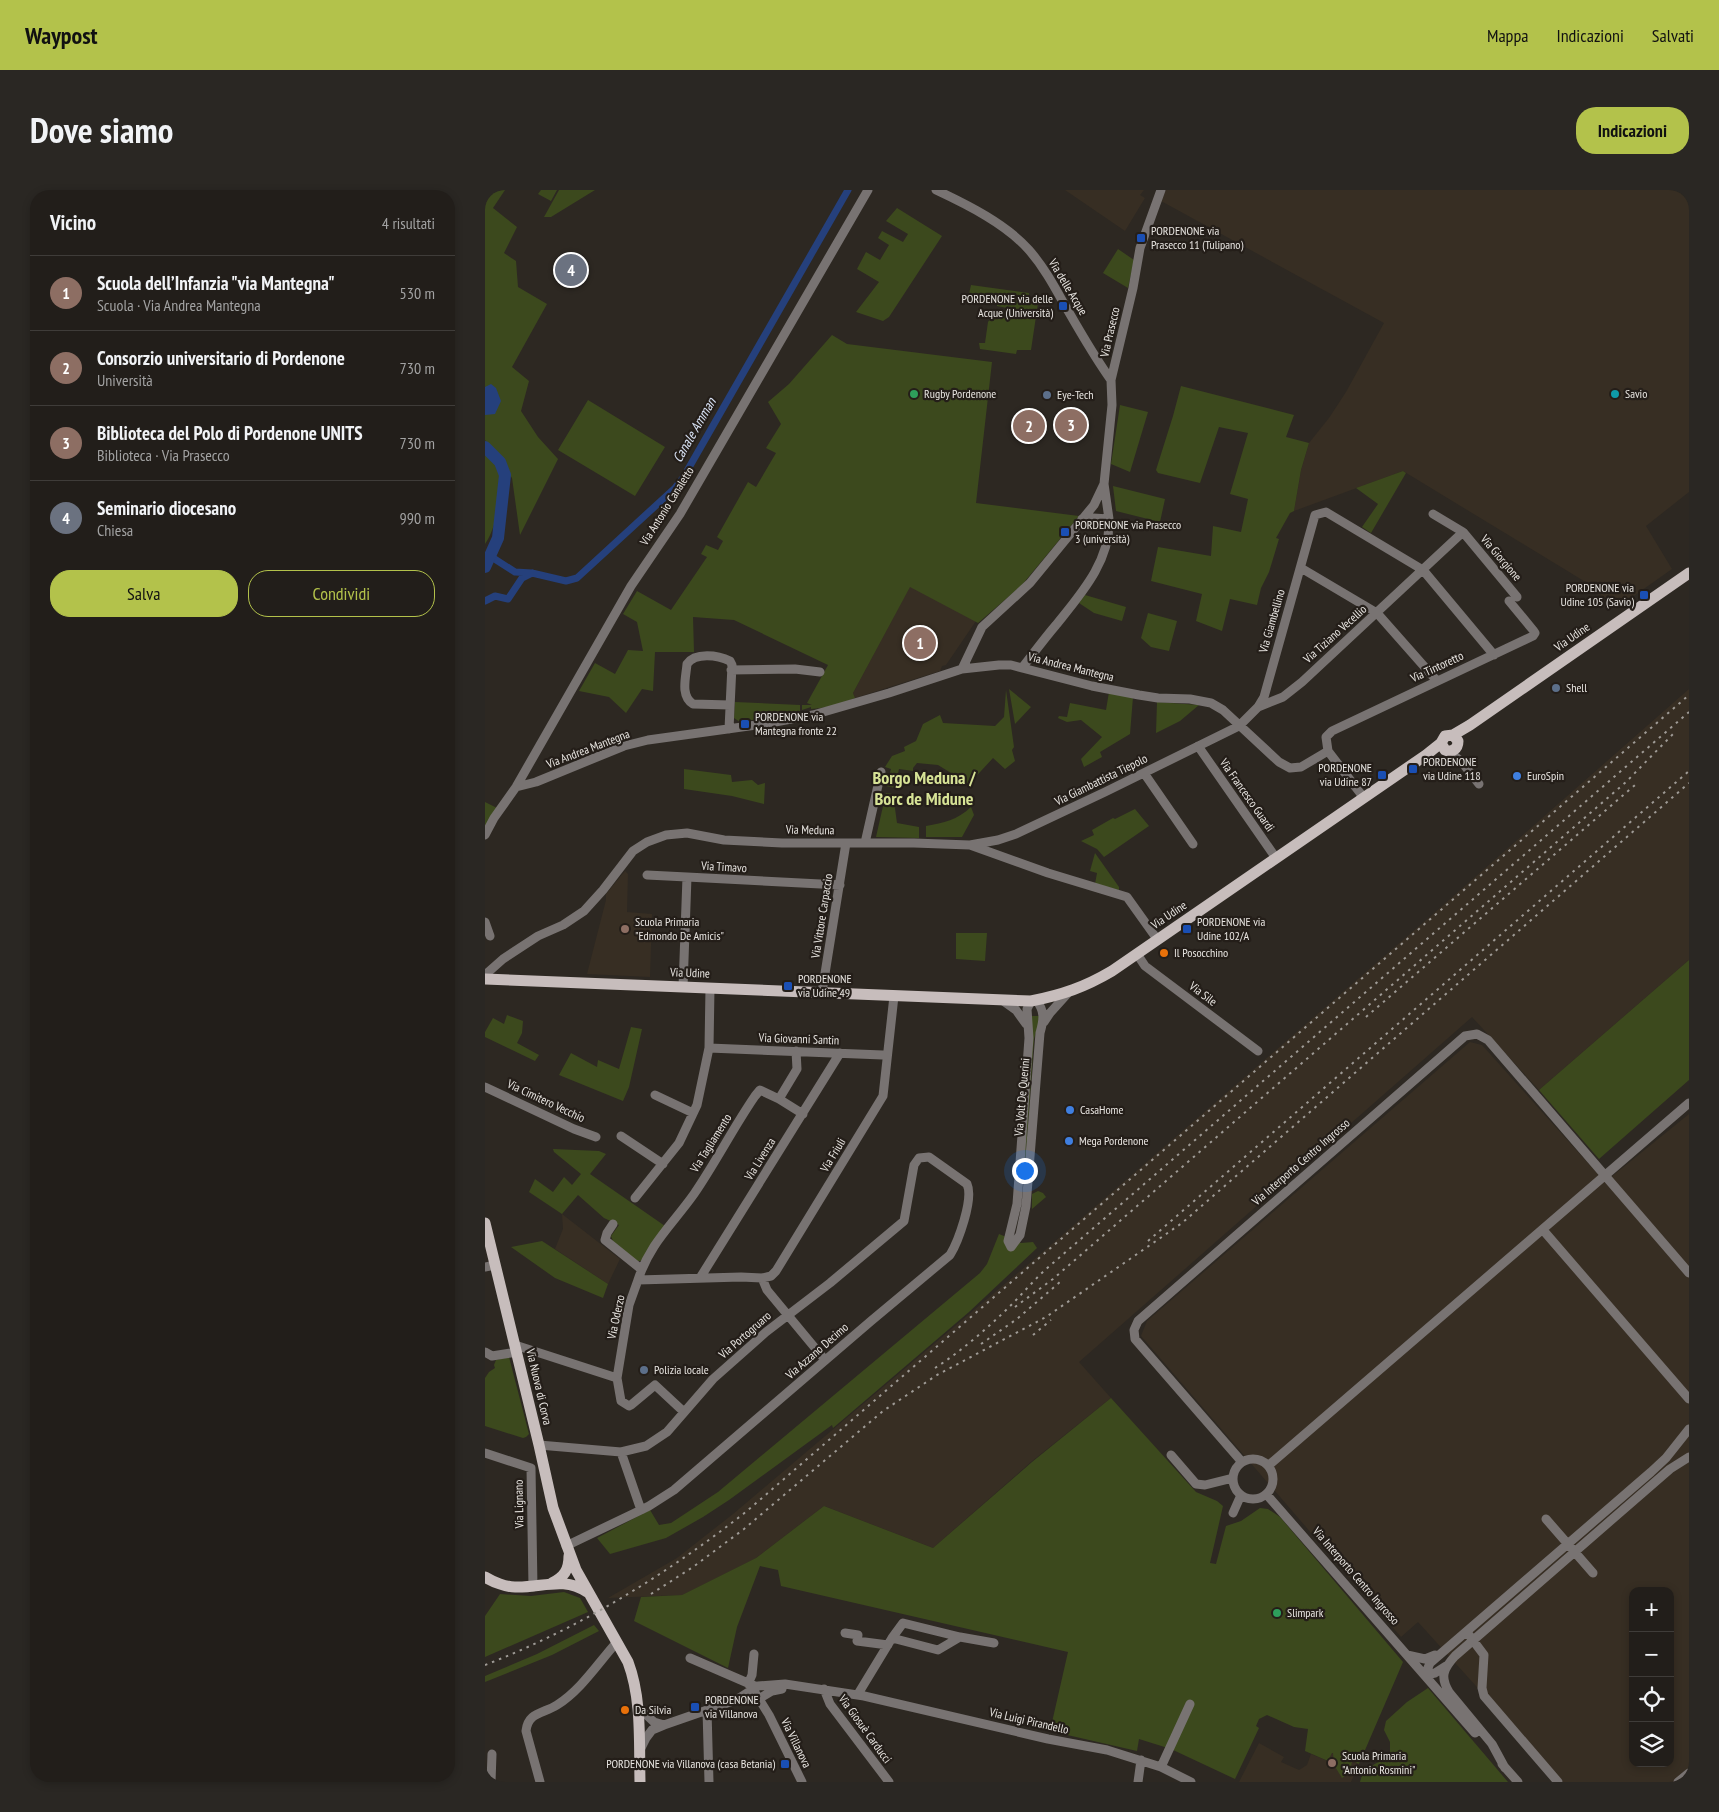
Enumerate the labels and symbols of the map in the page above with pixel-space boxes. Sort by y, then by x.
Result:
place label: PORDENONE via Prasecco 11 (Tulipano) [1151,223,1244,252]
marker: PORDENONE via Prasecco 11 (Tulipano) [1135,232,1147,244]
pin: 4 [555,251,587,289]
street label: Via delle Acque [1045,255,1091,318]
place label: PORDENONE via delle Acque (Università) [962,291,1053,320]
marker: PORDENONE via delle Acque (Università) [1057,300,1069,312]
street label: Via Prasecco [1096,305,1123,359]
place label: Rugby Pordenone [924,386,996,401]
place label: Savio [1625,386,1647,401]
place label: Eye-Tech [1057,387,1093,402]
marker: Rugby Pordenone [908,388,920,400]
marker: Savio [1609,388,1621,400]
marker: Eye-Tech [1041,389,1053,401]
water label: Canale Amman [668,394,720,466]
pin: 3 [1055,406,1087,444]
pin: 2 [1013,407,1045,445]
street label: Via Antonio Canaletto [636,464,697,549]
place label: PORDENONE via Prasecco 3 (università) [1075,517,1181,546]
marker: PORDENONE via Prasecco 3 (università) [1059,526,1071,538]
street label: Via Giorgione [1477,531,1525,584]
place label: PORDENONE via Udine 105 (Savio) [1560,580,1634,609]
street label: Via Giambellino [1255,587,1288,655]
marker: PORDENONE via Udine 105 (Savio) [1638,589,1650,601]
street label: Via Tiziano Vecellio [1299,601,1369,667]
street label: Via Udine [1550,619,1592,655]
pin: 1 [904,624,936,662]
street label: Via Andrea Mantegna [1026,648,1116,684]
street label: Via Tintoretto [1407,648,1466,686]
place label: Shell [1566,680,1587,695]
marker: Shell [1550,682,1562,694]
place label: PORDENONE via Mantegna fronte 22 [755,709,837,738]
marker: PORDENONE via Mantegna fronte 22 [739,718,751,730]
street label: Via Andrea Mantegna [543,726,632,772]
street label: Via Giambattista Tiepolo [1051,751,1150,809]
street label: Via Francesco Guardi [1216,754,1278,834]
place label: PORDENONE via Udine 118 [1423,754,1481,783]
place label: PORDENONE via Udine 87 [1318,760,1372,789]
marker: PORDENONE via Udine 118 [1407,763,1419,775]
district label: Borgo Meduna / Borc de Midune [873,766,976,810]
place label: EuroSpin [1527,768,1564,783]
marker: PORDENONE via Udine 87 [1376,769,1388,781]
marker: EuroSpin [1511,770,1523,782]
street label: Via Meduna [785,822,835,837]
street label: Via Timavo [700,858,747,875]
street label: Via Vittore Carpaccio [807,873,836,960]
street label: Via Udine [1147,897,1189,932]
place label: Scuola Primaria "Edmondo De Amicis" [635,914,724,943]
place label: PORDENONE via Udine 102/A [1197,914,1265,943]
marker: Scuola Primaria "Edmondo De Amicis" [619,923,631,935]
marker: PORDENONE via Udine 102/A [1181,923,1193,935]
place label: Il Posocchino [1174,945,1228,960]
marker: Il Posocchino [1158,947,1170,959]
street label: Via Udine [669,964,710,981]
place label: PORDENONE via Udine 49 [798,971,852,1000]
street label: Via Sile [1186,978,1220,1009]
marker: PORDENONE via Udine 49 [782,980,794,992]
street label: Via Giovanni Santin [757,1030,840,1047]
street label: Via Volt De Querini [1011,1057,1032,1138]
street label: Via Cimitero Vecchio [504,1076,588,1125]
place label: CasaHome [1080,1102,1123,1117]
marker: CasaHome [1064,1104,1076,1116]
street label: Via Tagliamento [686,1111,734,1176]
street label: Via Interporto Centro Ingrosso [1248,1115,1353,1209]
place label: Mega Pordenone [1079,1133,1148,1148]
street label: Via Livenza [740,1135,779,1184]
street label: Via Friuli [816,1135,849,1175]
marker: Mega Pordenone [1063,1135,1075,1147]
your location [1012,1158,1038,1184]
street label: Via Oderzo [603,1293,628,1341]
street label: Via Portogruaro [715,1308,774,1362]
street label: Via Azzano Decimo [782,1319,851,1383]
street label: Via Nuova di Corva [523,1346,556,1427]
place label: Polizia locale [654,1362,709,1377]
marker: Polizia locale [638,1364,650,1376]
street label: Via Lignano [511,1479,526,1530]
street label: Via Interporto Centro Ingrosso [1309,1523,1403,1628]
place label: Slimpark [1287,1605,1324,1620]
marker: Slimpark [1271,1607,1283,1619]
street label: Via Giosuè Carducci [835,1691,895,1766]
place label: PORDENONE via Villanova [705,1692,759,1721]
marker: PORDENONE via Villanova [689,1701,701,1713]
place label: Da Silvia [635,1702,671,1717]
marker: Da Silvia [619,1704,631,1716]
street label: Via Luigi Pirandello [987,1704,1070,1737]
street label: Via Villanova [778,1715,815,1770]
place label: Scuola Primaria "Antonio Rosmini" [1342,1748,1415,1777]
place label: PORDENONE via Villanova (casa Betania) [606,1756,775,1771]
marker: Scuola Primaria "Antonio Rosmini" [1326,1757,1338,1769]
marker: PORDENONE via Villanova (casa Betania) [779,1758,791,1770]

